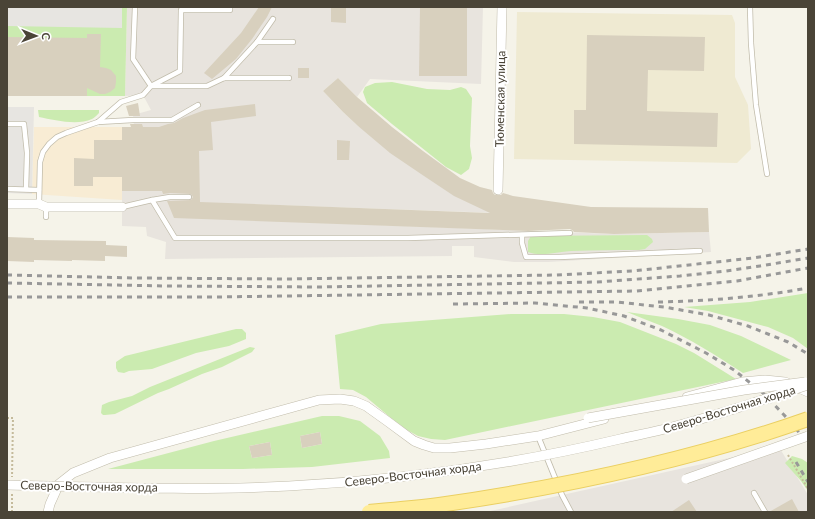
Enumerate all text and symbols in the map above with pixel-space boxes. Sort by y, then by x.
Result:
north arrow [16,16,56,56]
text: С [40,32,53,41]
street label: Тюменская улица [492,51,508,147]
street label: Северо-Восточная хорда [661,382,797,436]
street label: Северо-Восточная хорда [344,458,482,490]
street label: Северо-Восточная хорда [20,477,158,495]

